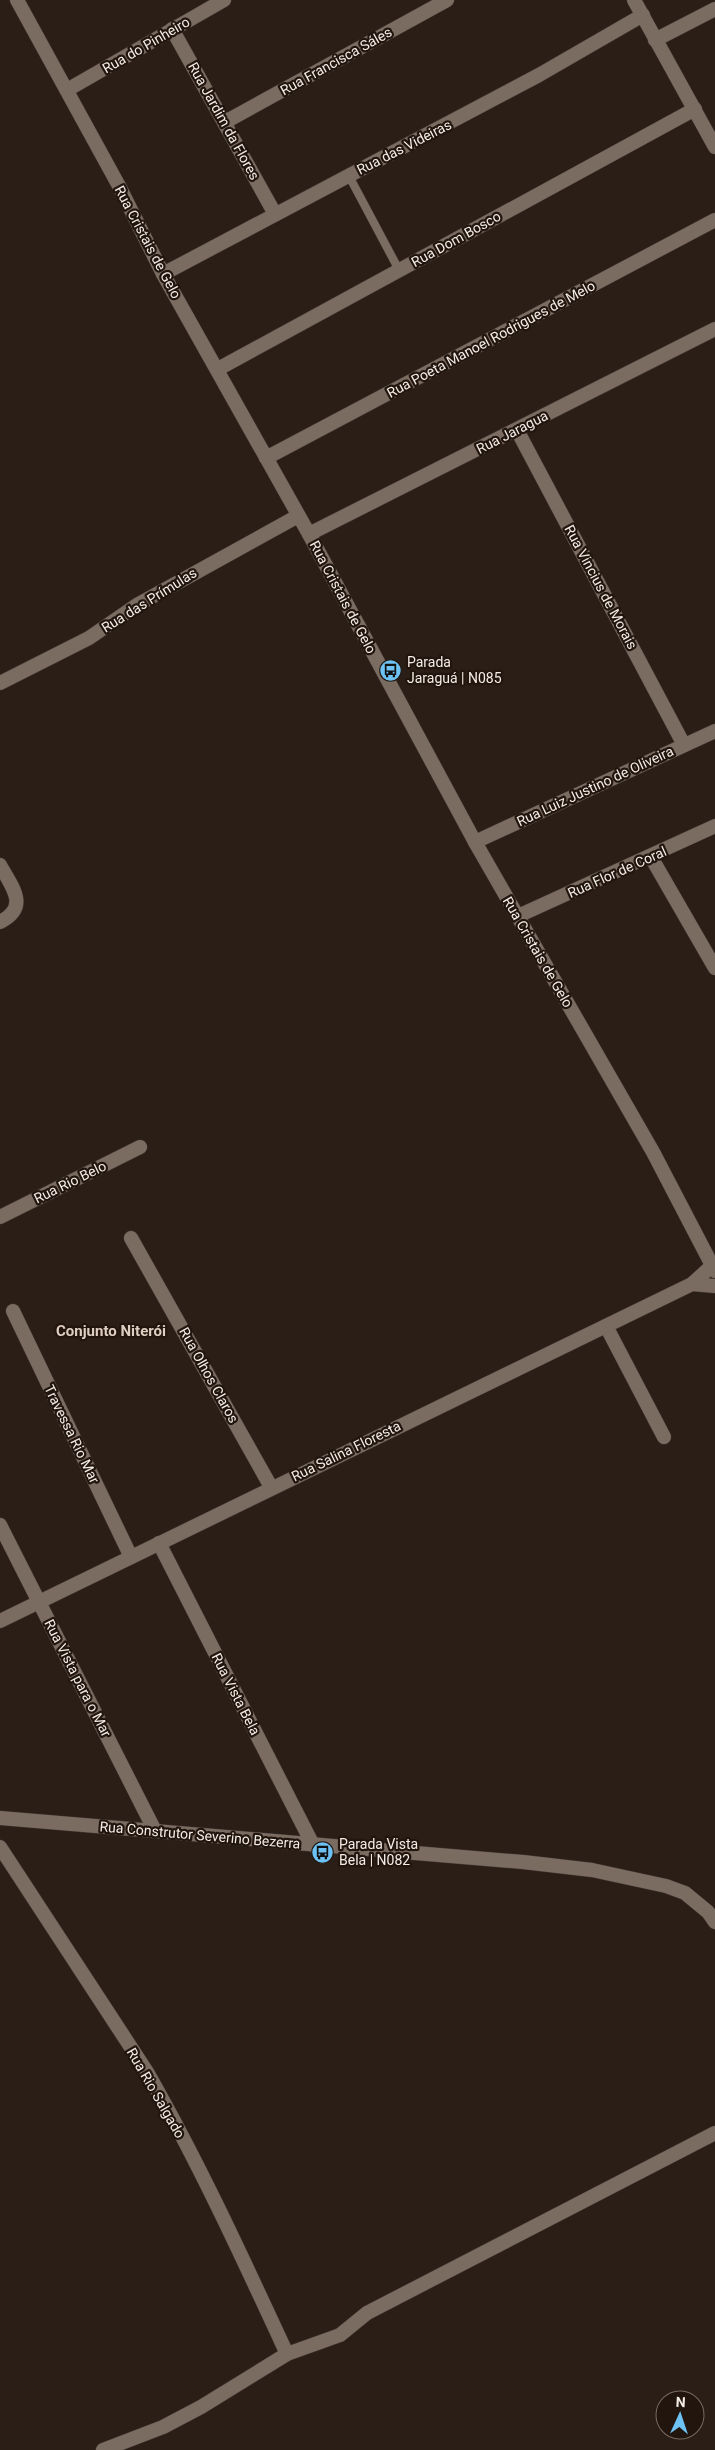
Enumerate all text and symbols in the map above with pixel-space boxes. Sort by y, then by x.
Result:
street label: Rua do Pinheiro [100,14,192,76]
street label: Rua Francisca Sáles [277,24,395,98]
street label: Rua Jardim da Flores [185,59,263,183]
street label: Rua das Videiras [354,116,454,178]
street label: Rua Cristais de Gelo [112,183,184,301]
street label: Rua Dom Bosco [409,208,503,270]
street label: Rua Poeta Manoel Rodrigues de Melo [384,277,598,401]
street label: Rua Jaragua [474,407,550,457]
street label: Rua Vincius de Morais [561,522,641,652]
street label: Rua Cristais de Gelo [307,538,379,656]
street label: Rua das Prímulas [99,564,199,636]
place label: Parada Jaraguá | N085 [407,654,502,686]
bus stop icon: Parada Jaraguá | N085 [379,658,403,682]
street label: Rua Luiz Justino de Oliveira [514,743,676,829]
street label: Rua Flor de Coral [565,843,669,901]
street label: Rua Cristais de Gelo [500,894,576,1010]
street label: Rua Rio Belo [31,1158,109,1206]
district label: Conjunto Niterói [56,1322,166,1340]
street label: Rua Olhos Claros [176,1324,242,1426]
street label: Travessa Rio Mar [41,1382,103,1486]
street label: Rua Salina Floresta [289,1418,403,1484]
street label: Rua Vista para o Mar [41,1617,115,1740]
street label: Rua Vista Bela [208,1650,264,1738]
street label: Rua Construtor Severino Bezerra [99,1818,301,1852]
place label: Parada Vista Bela | N082 [339,1836,418,1868]
bus stop icon: Parada Vista Bela | N082 [311,1840,335,1864]
street label: Rua Rio Salgado [124,2045,188,2141]
north arrow [655,2390,705,2440]
text: N [675,2394,686,2410]

